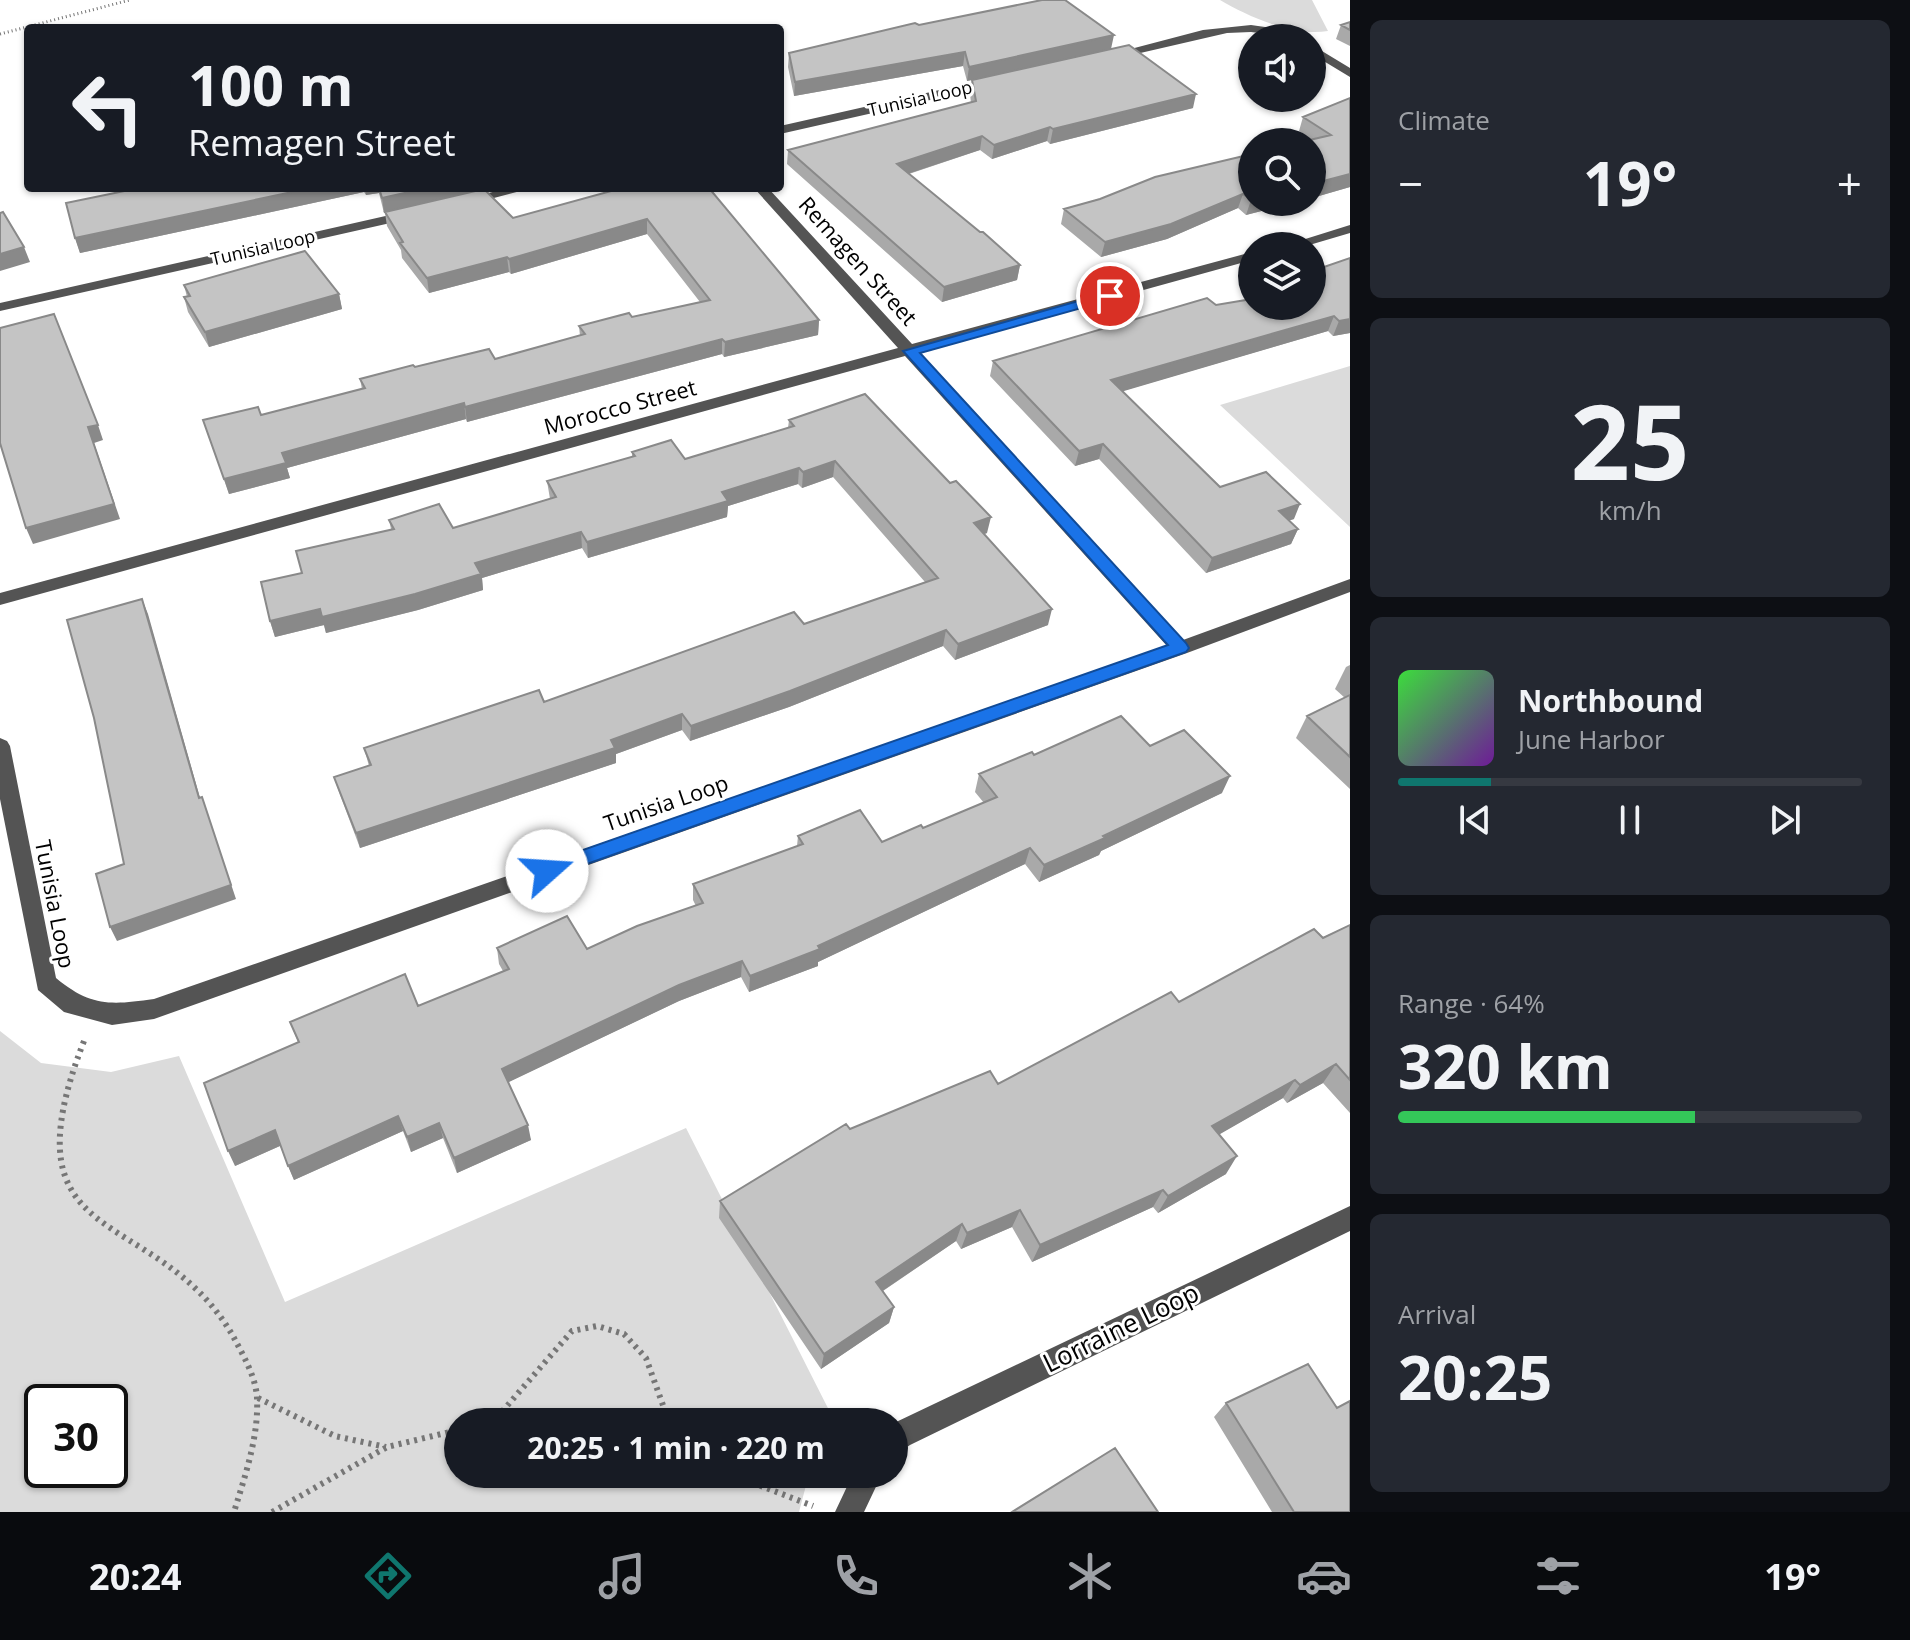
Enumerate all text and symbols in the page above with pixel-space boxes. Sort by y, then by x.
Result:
map controls [1238,24,1326,320]
button: sound [1238,24,1326,112]
text: 100 m [188,46,354,122]
icon: left [56,56,160,160]
street label: Tunisia Loop [865,74,974,122]
text: Climate [1398,102,1490,138]
text: Remagen Street [188,118,456,167]
button: search [1238,128,1326,216]
text: 19° [1583,142,1677,224]
text: − [1398,153,1423,213]
text: + [1837,153,1862,213]
street label: Remagen Street [793,190,925,331]
street label: Tunisia Loop [208,223,317,271]
button: layers [1238,232,1326,320]
pin [1076,262,1144,330]
icon: arrive [1088,274,1132,318]
text: 25 [1571,369,1689,510]
street label: Morocco Street [540,371,699,441]
text: km/h [1598,492,1662,528]
text: Northbound [1518,680,1703,721]
text: June Harbor [1518,721,1665,757]
street label: Tunisia Loop [599,767,732,837]
icon: previous [1453,798,1497,842]
icon: pause [1608,798,1652,842]
icon: next [1763,798,1807,842]
position arrow [505,829,589,913]
street label: Tunisia Loop [29,837,83,971]
text: Range · 64% [1398,985,1545,1021]
text: 320 km [1398,1025,1613,1107]
street label: Lorraine Loop [1036,1274,1205,1380]
text: Arrival [1398,1296,1476,1332]
text: 20:25 [1398,1336,1552,1418]
speed limit sign: 30 [24,1384,128,1488]
text: 20:25 · 1 min · 220 m [527,1427,825,1468]
icon: directions [360,1548,416,1604]
icon: music [594,1548,650,1604]
icon: phone [828,1548,884,1604]
icon: climate [1062,1548,1118,1604]
icon: car [1296,1548,1352,1604]
icon: filters [1530,1548,1586,1604]
text: 20:24 [89,1552,182,1601]
text: 19° [1764,1552,1821,1601]

